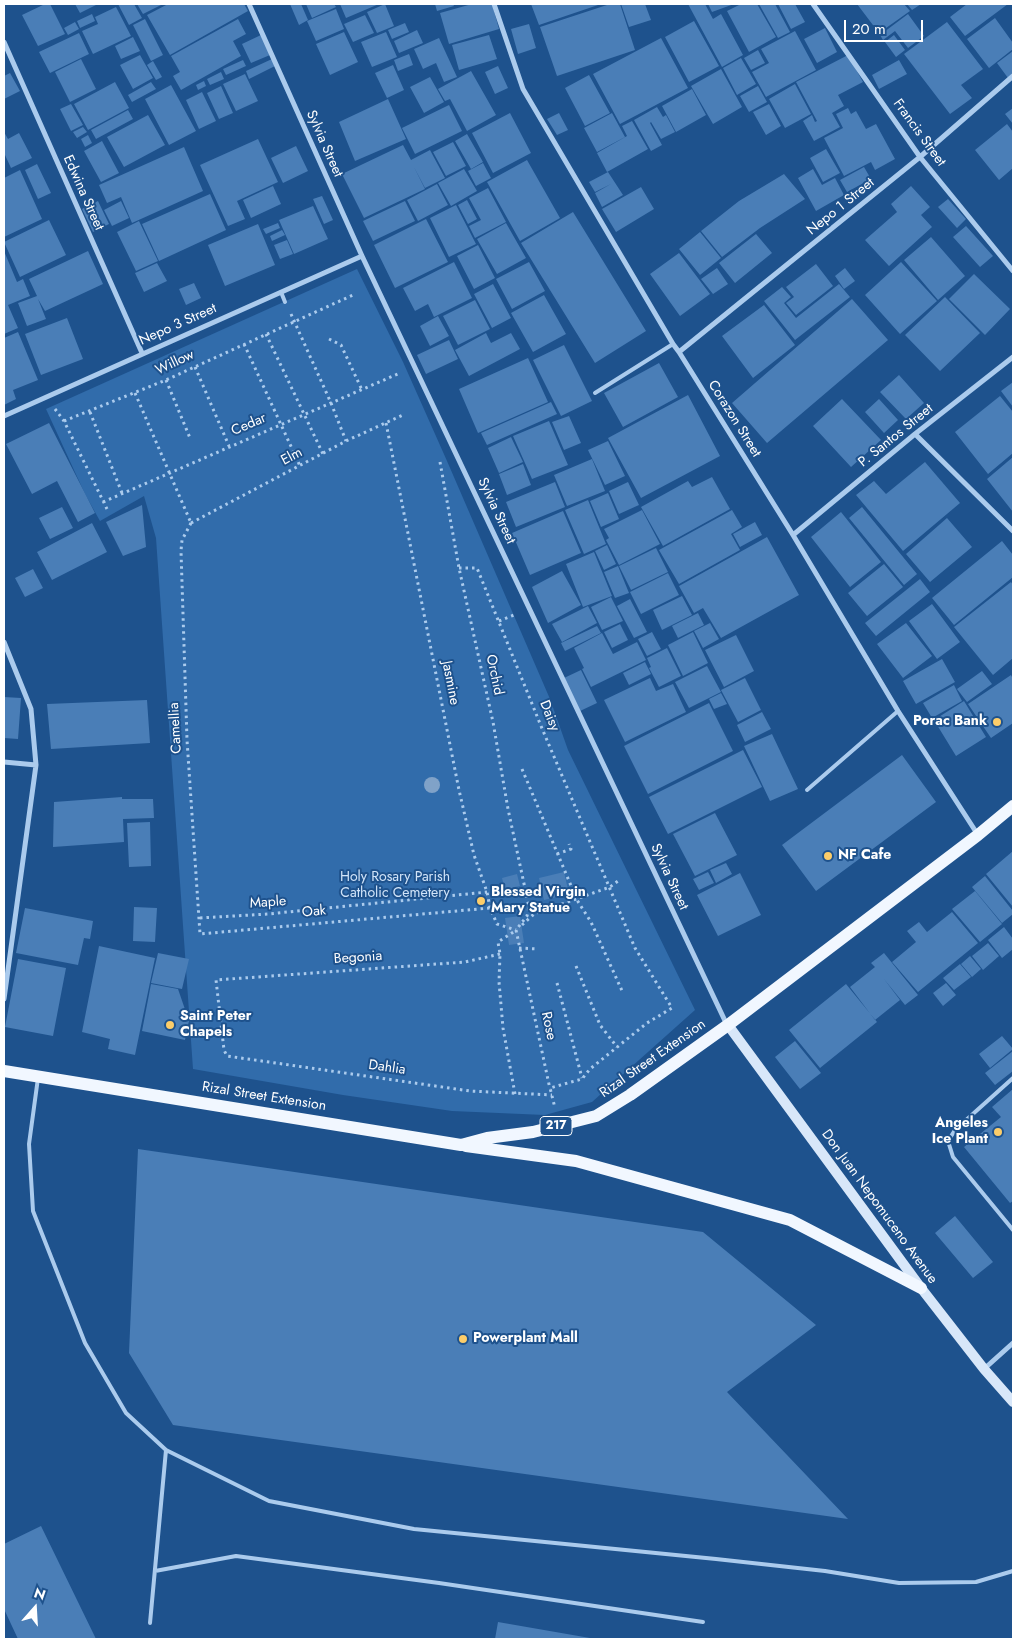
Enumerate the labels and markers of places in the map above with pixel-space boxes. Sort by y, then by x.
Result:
place label: Porac Bank [913,714,987,730]
marker: Porac Bank [991,716,1003,728]
place label: NF Cafe [838,848,891,864]
marker: NF Cafe [822,850,834,862]
place label: Blessed Virgin Mary Statue [491,885,586,918]
marker: Blessed Virgin Mary Statue [475,895,487,907]
place label: Saint Peter Chapels [180,1009,251,1042]
marker: Saint Peter Chapels [164,1019,176,1031]
place label: Angeles Ice Plant [932,1116,988,1148]
marker: Angeles Ice Plant [992,1126,1004,1138]
place label: Powerplant Mall [473,1331,578,1347]
marker: Powerplant Mall [457,1333,469,1345]

